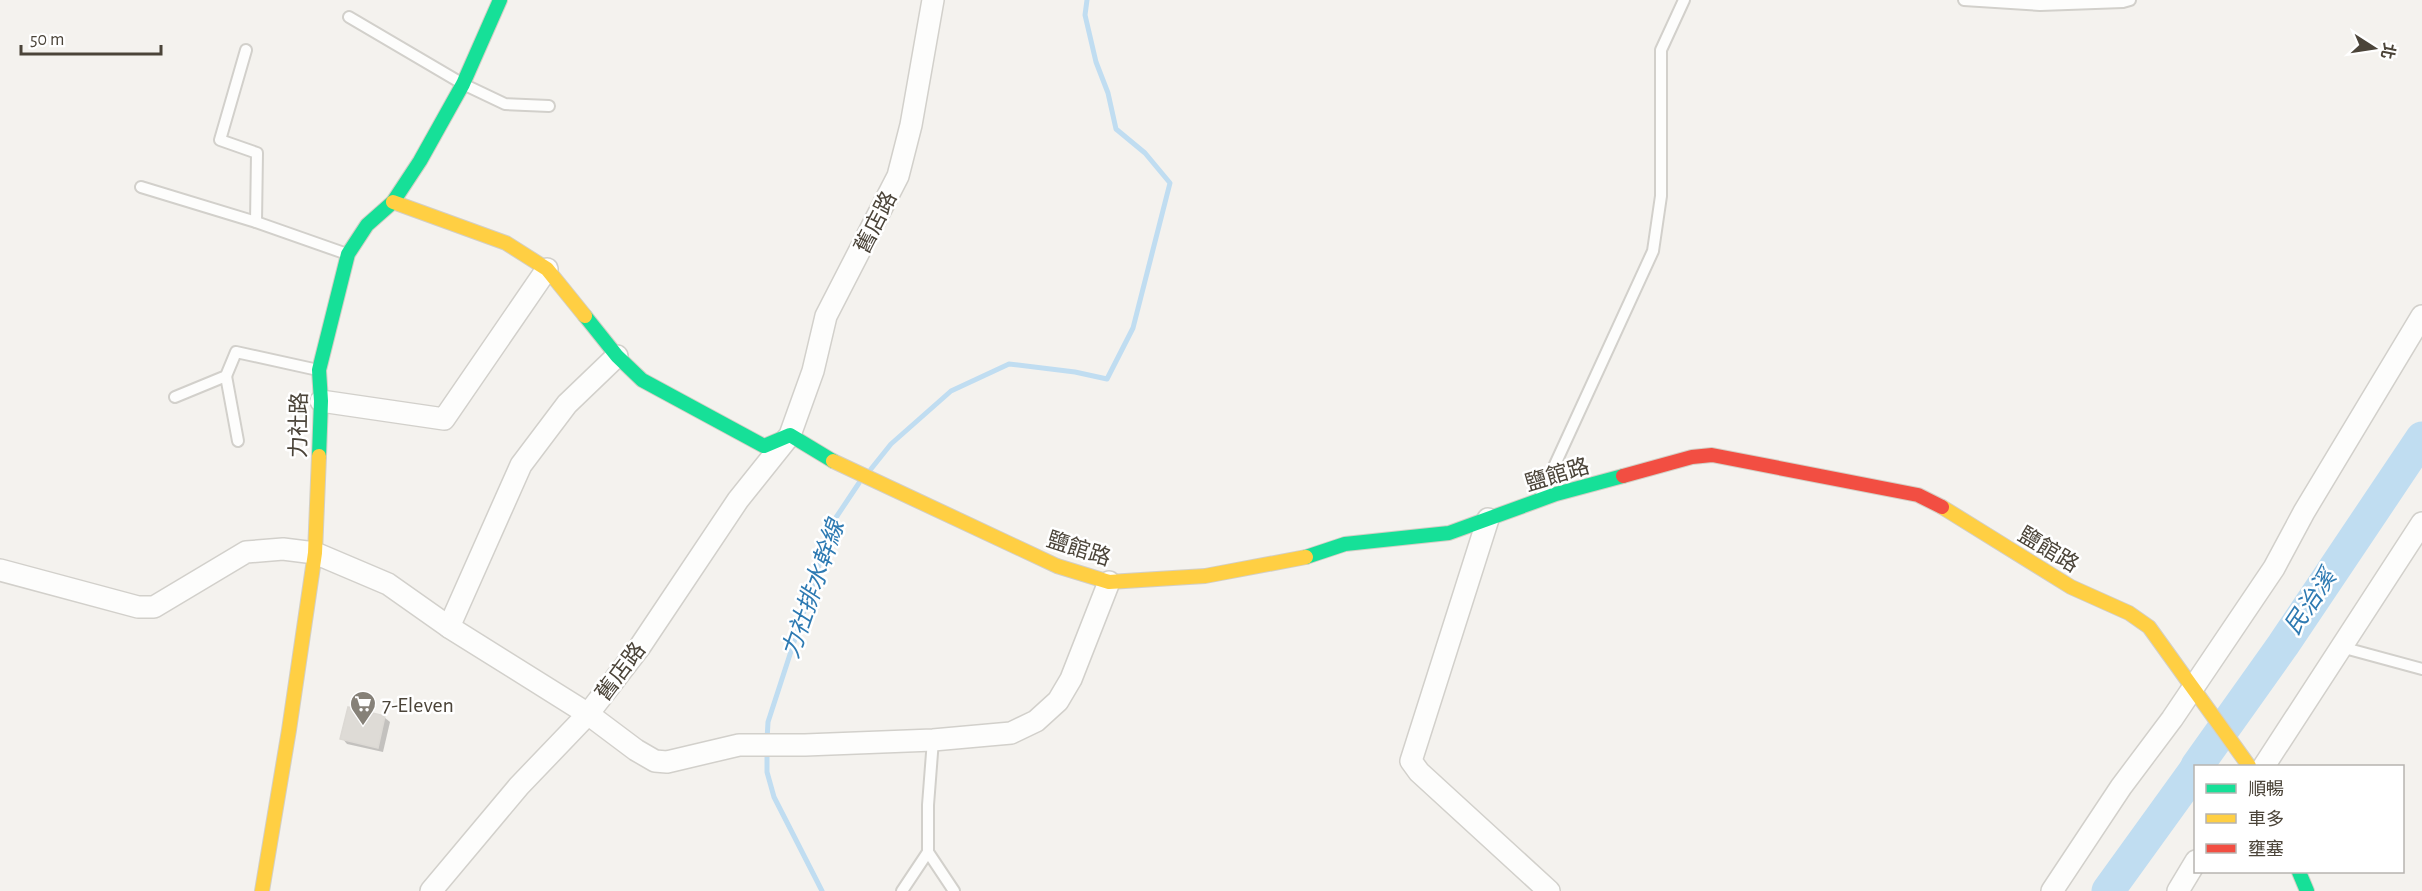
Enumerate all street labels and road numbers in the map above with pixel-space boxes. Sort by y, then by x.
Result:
street label: 舊店路 [850,188,901,257]
street label: 力社路 [286,392,311,458]
street label: 鹽館路 [1522,454,1592,495]
street label: 鹽館路 [2015,523,2083,576]
street label: 鹽館路 [1044,527,1114,570]
street label: 舊店路 [591,638,649,705]

